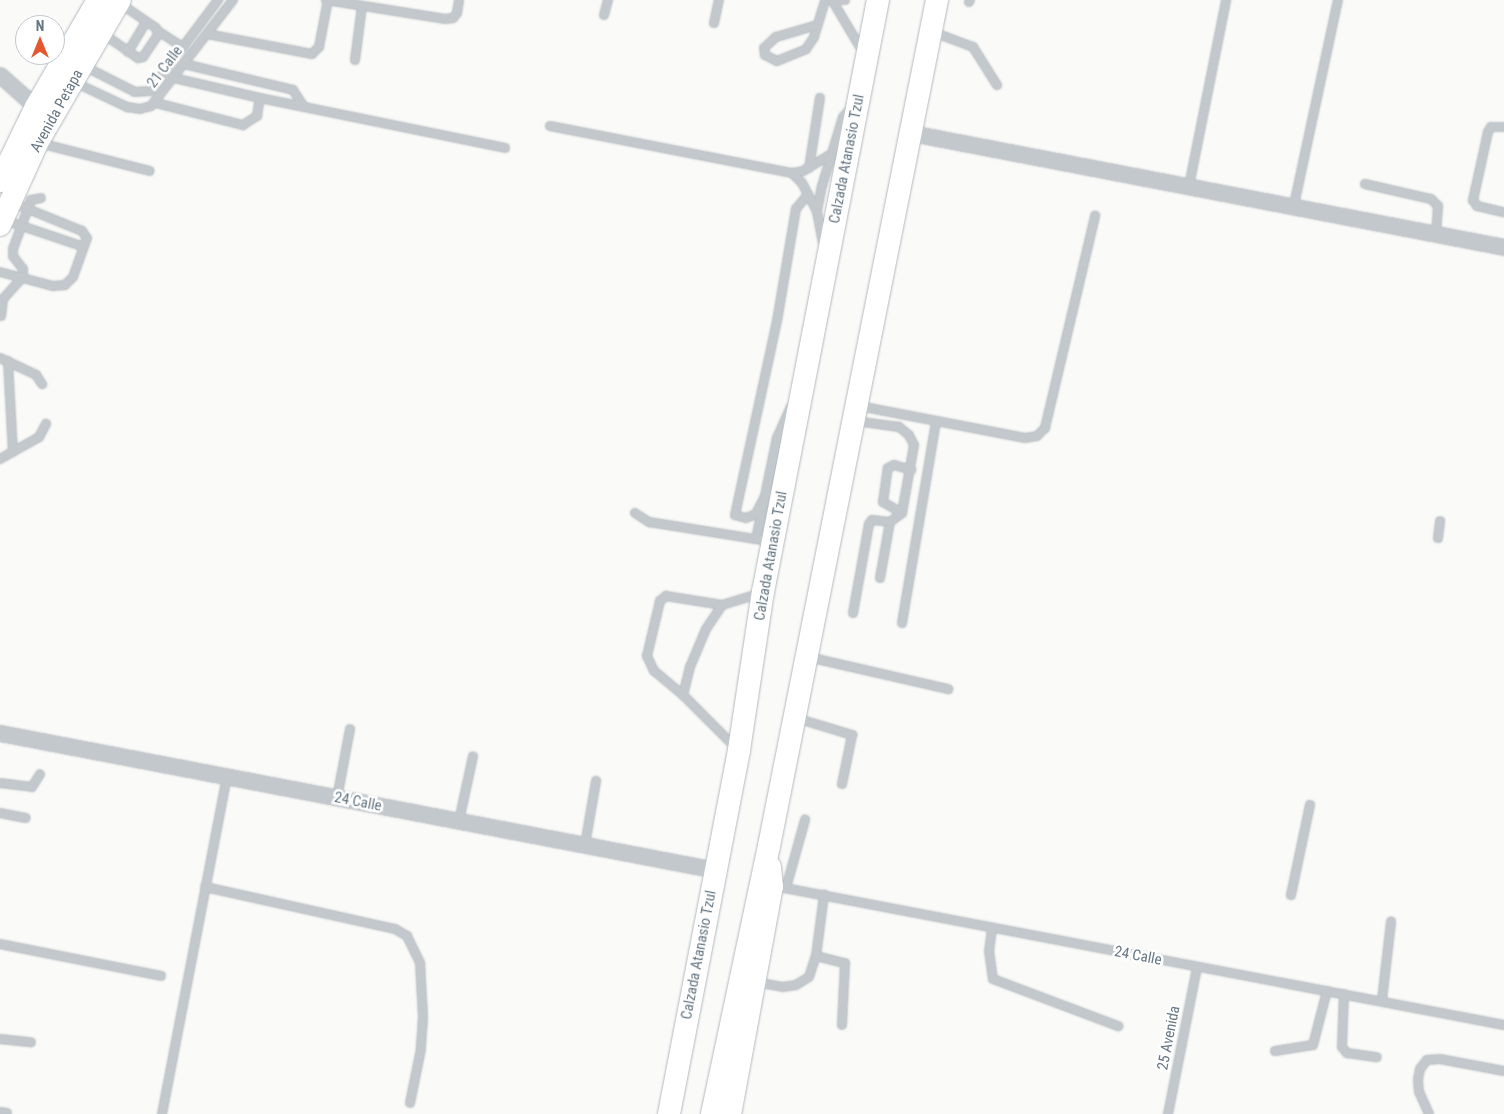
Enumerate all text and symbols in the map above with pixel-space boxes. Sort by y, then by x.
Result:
north arrow [15,15,65,65]
text: N [36,18,44,34]
street label: 21 Calle [143,42,187,92]
street label: Avenida Petapa [27,66,87,156]
street label: Calzada Atanasio Tzul [826,93,868,225]
street label: Calzada Atanasio Tzul [751,490,791,622]
street label: 24 Calle [333,789,383,815]
street label: Calzada Atanasio Tzul [678,889,720,1021]
street label: 24 Calle [1113,943,1163,969]
street label: 25 Avenida [1154,1004,1184,1072]

